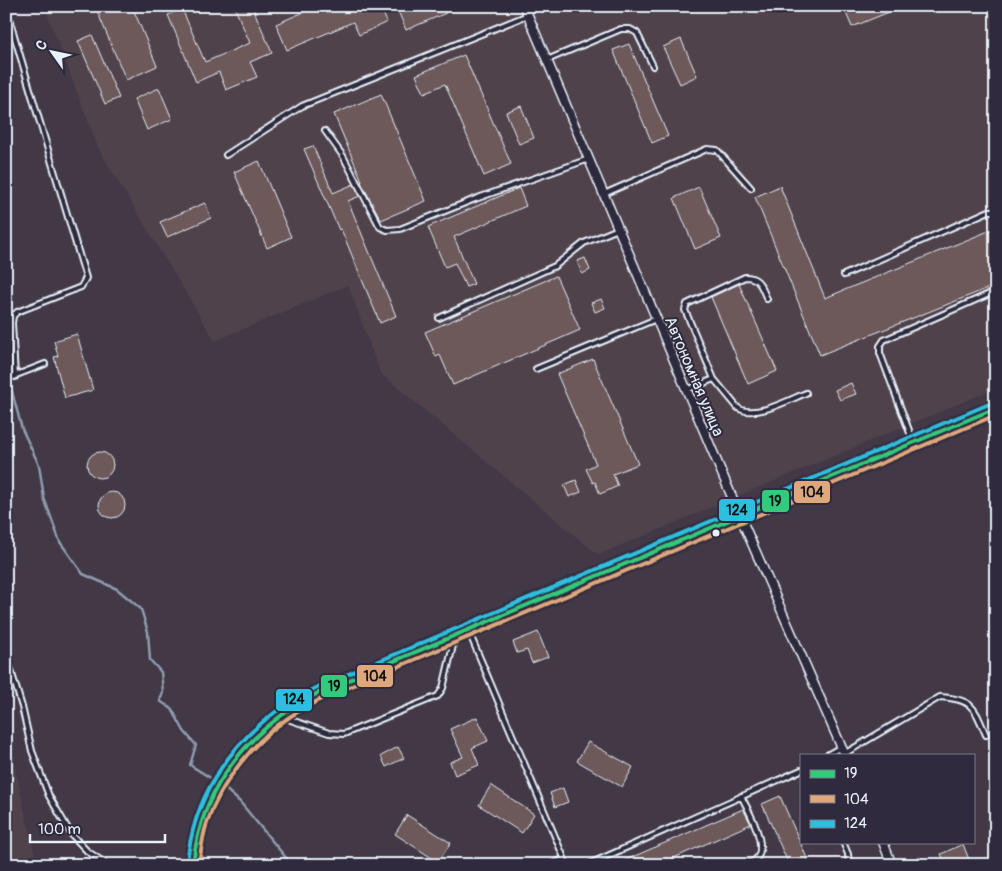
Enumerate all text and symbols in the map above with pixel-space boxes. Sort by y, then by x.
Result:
north arrow [28,28,78,78]
text: С [32,37,51,53]
street label: Автономная улица [660,313,728,439]
line badge: 104 [793,480,831,504]
text: 104 [800,484,824,501]
line badge: 19 [761,489,790,513]
text: 19 [769,493,781,510]
line badge: 124 [718,498,756,522]
text: 124 [726,502,749,519]
unlabelled marker [711,528,721,538]
line badge: 104 [356,664,394,688]
text: 104 [363,668,387,685]
line badge: 19 [320,674,348,698]
text: 19 [328,678,340,695]
line badge: 124 [275,688,313,712]
text: 124 [283,691,306,708]
legend [800,754,974,844]
text: 19 [844,764,858,783]
text: 104 [844,790,869,809]
scale bar [30,811,165,843]
text: 124 [844,814,867,833]
text: 100 m [38,820,81,839]

